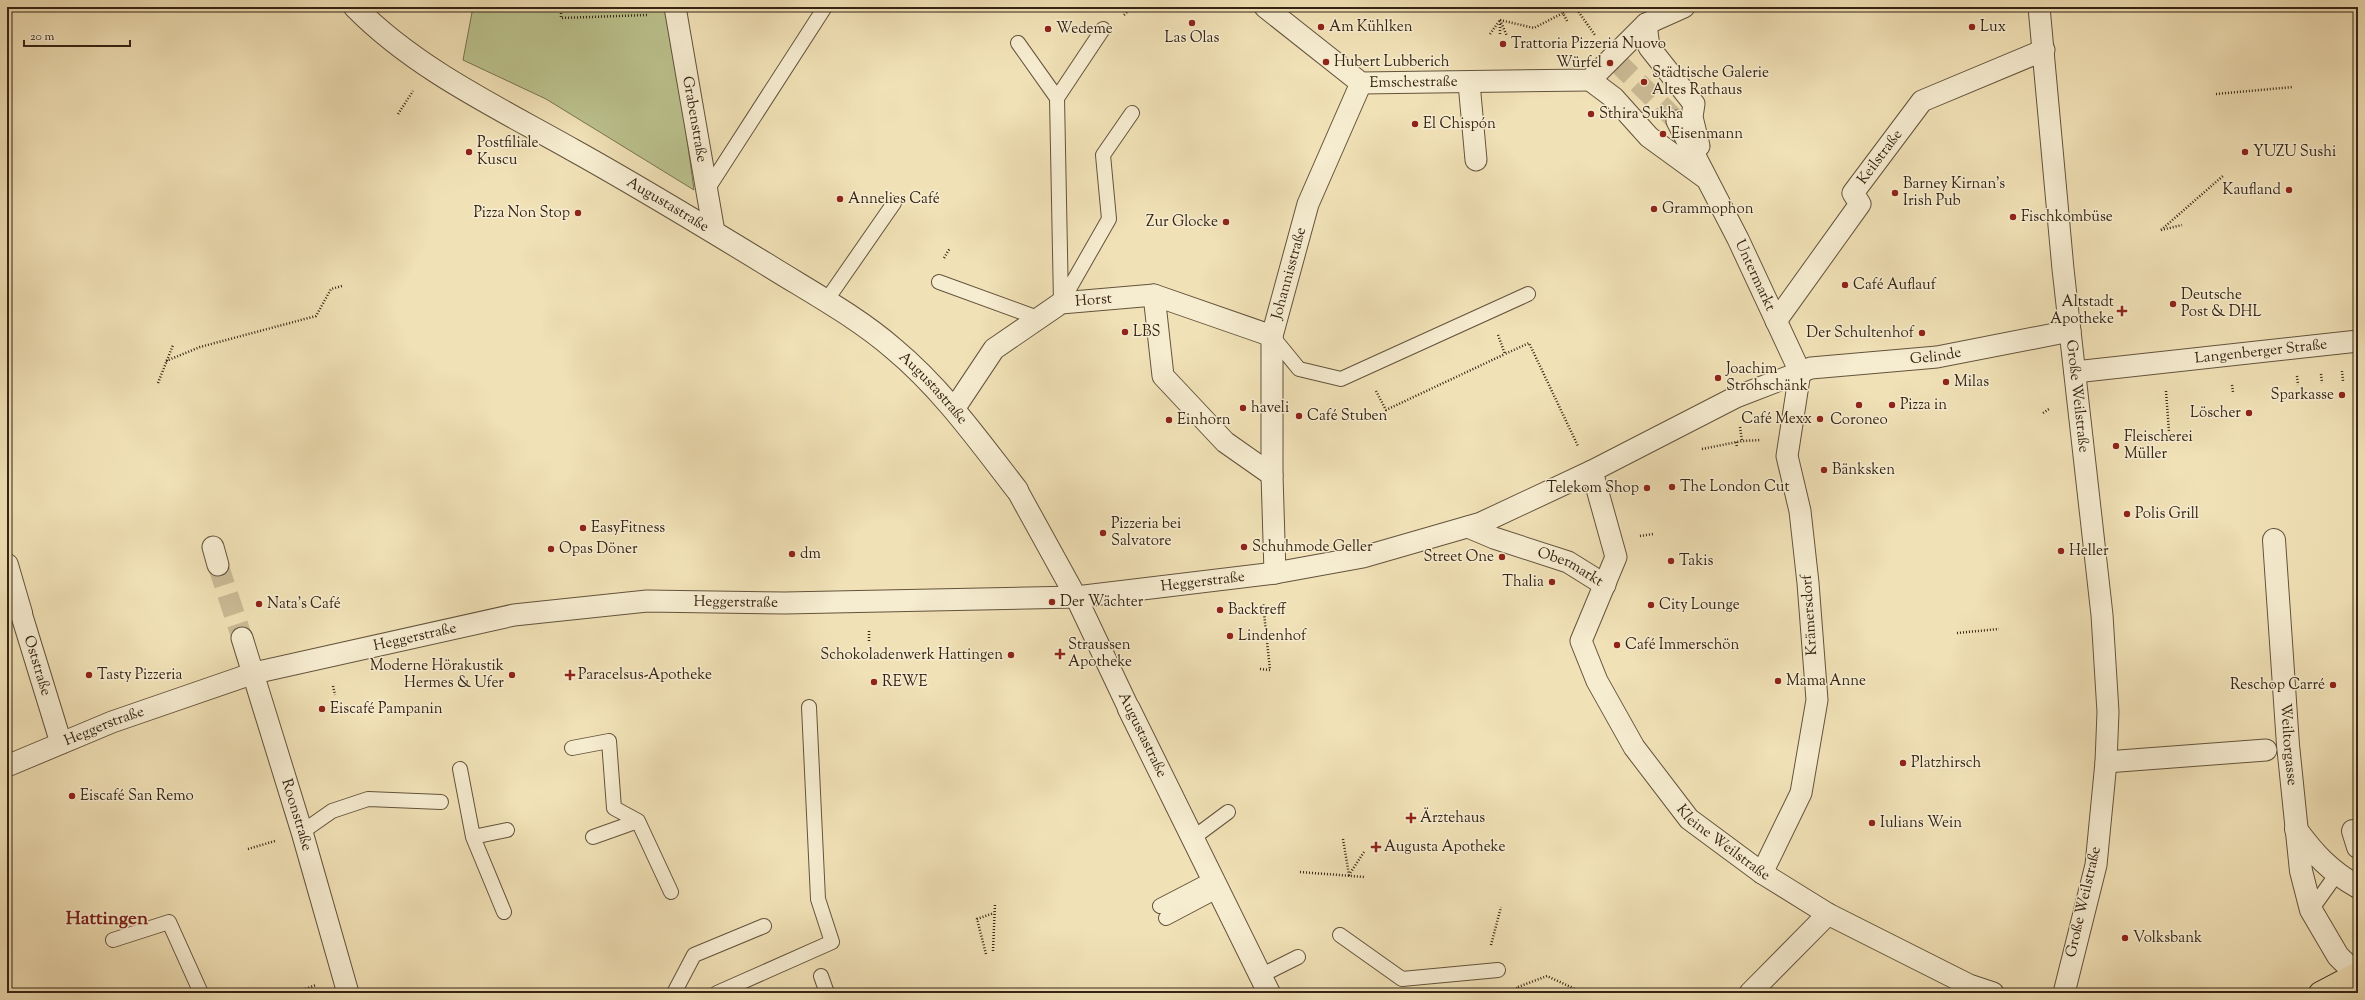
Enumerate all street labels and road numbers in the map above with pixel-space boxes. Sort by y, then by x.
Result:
street label: Emschestraße [1369,71,1458,93]
street label: Grabenstraße [677,75,712,164]
street label: Keilstraße [1852,125,1908,189]
street label: Augustastraße [622,172,713,237]
street label: Johannisstraße [1266,225,1312,323]
street label: Untermarkt [1729,236,1781,315]
street label: Horst [1074,288,1113,312]
street label: Langenberger Straße [2194,334,2328,369]
street label: Große Weilstraße [2061,339,2094,454]
street label: Gelinde [1909,342,1963,370]
street label: Augustastraße [894,347,972,429]
street label: Obermarkt [1535,542,1607,592]
street label: Heggerstraße [1160,566,1246,597]
street label: Krämersdorf [1797,573,1823,656]
street label: Heggerstraße [693,591,778,613]
street label: Heggerstraße [371,618,459,657]
street label: Oststraße [18,633,56,698]
street label: Augustastraße [1112,689,1172,781]
street label: Heggerstraße [61,701,147,751]
street label: Weiltorgasse [2275,703,2303,787]
street label: Roonstraße [276,776,317,853]
street label: Kleine Weilstraße [1671,800,1774,886]
street label: Große Weilstraße [2061,844,2107,960]

